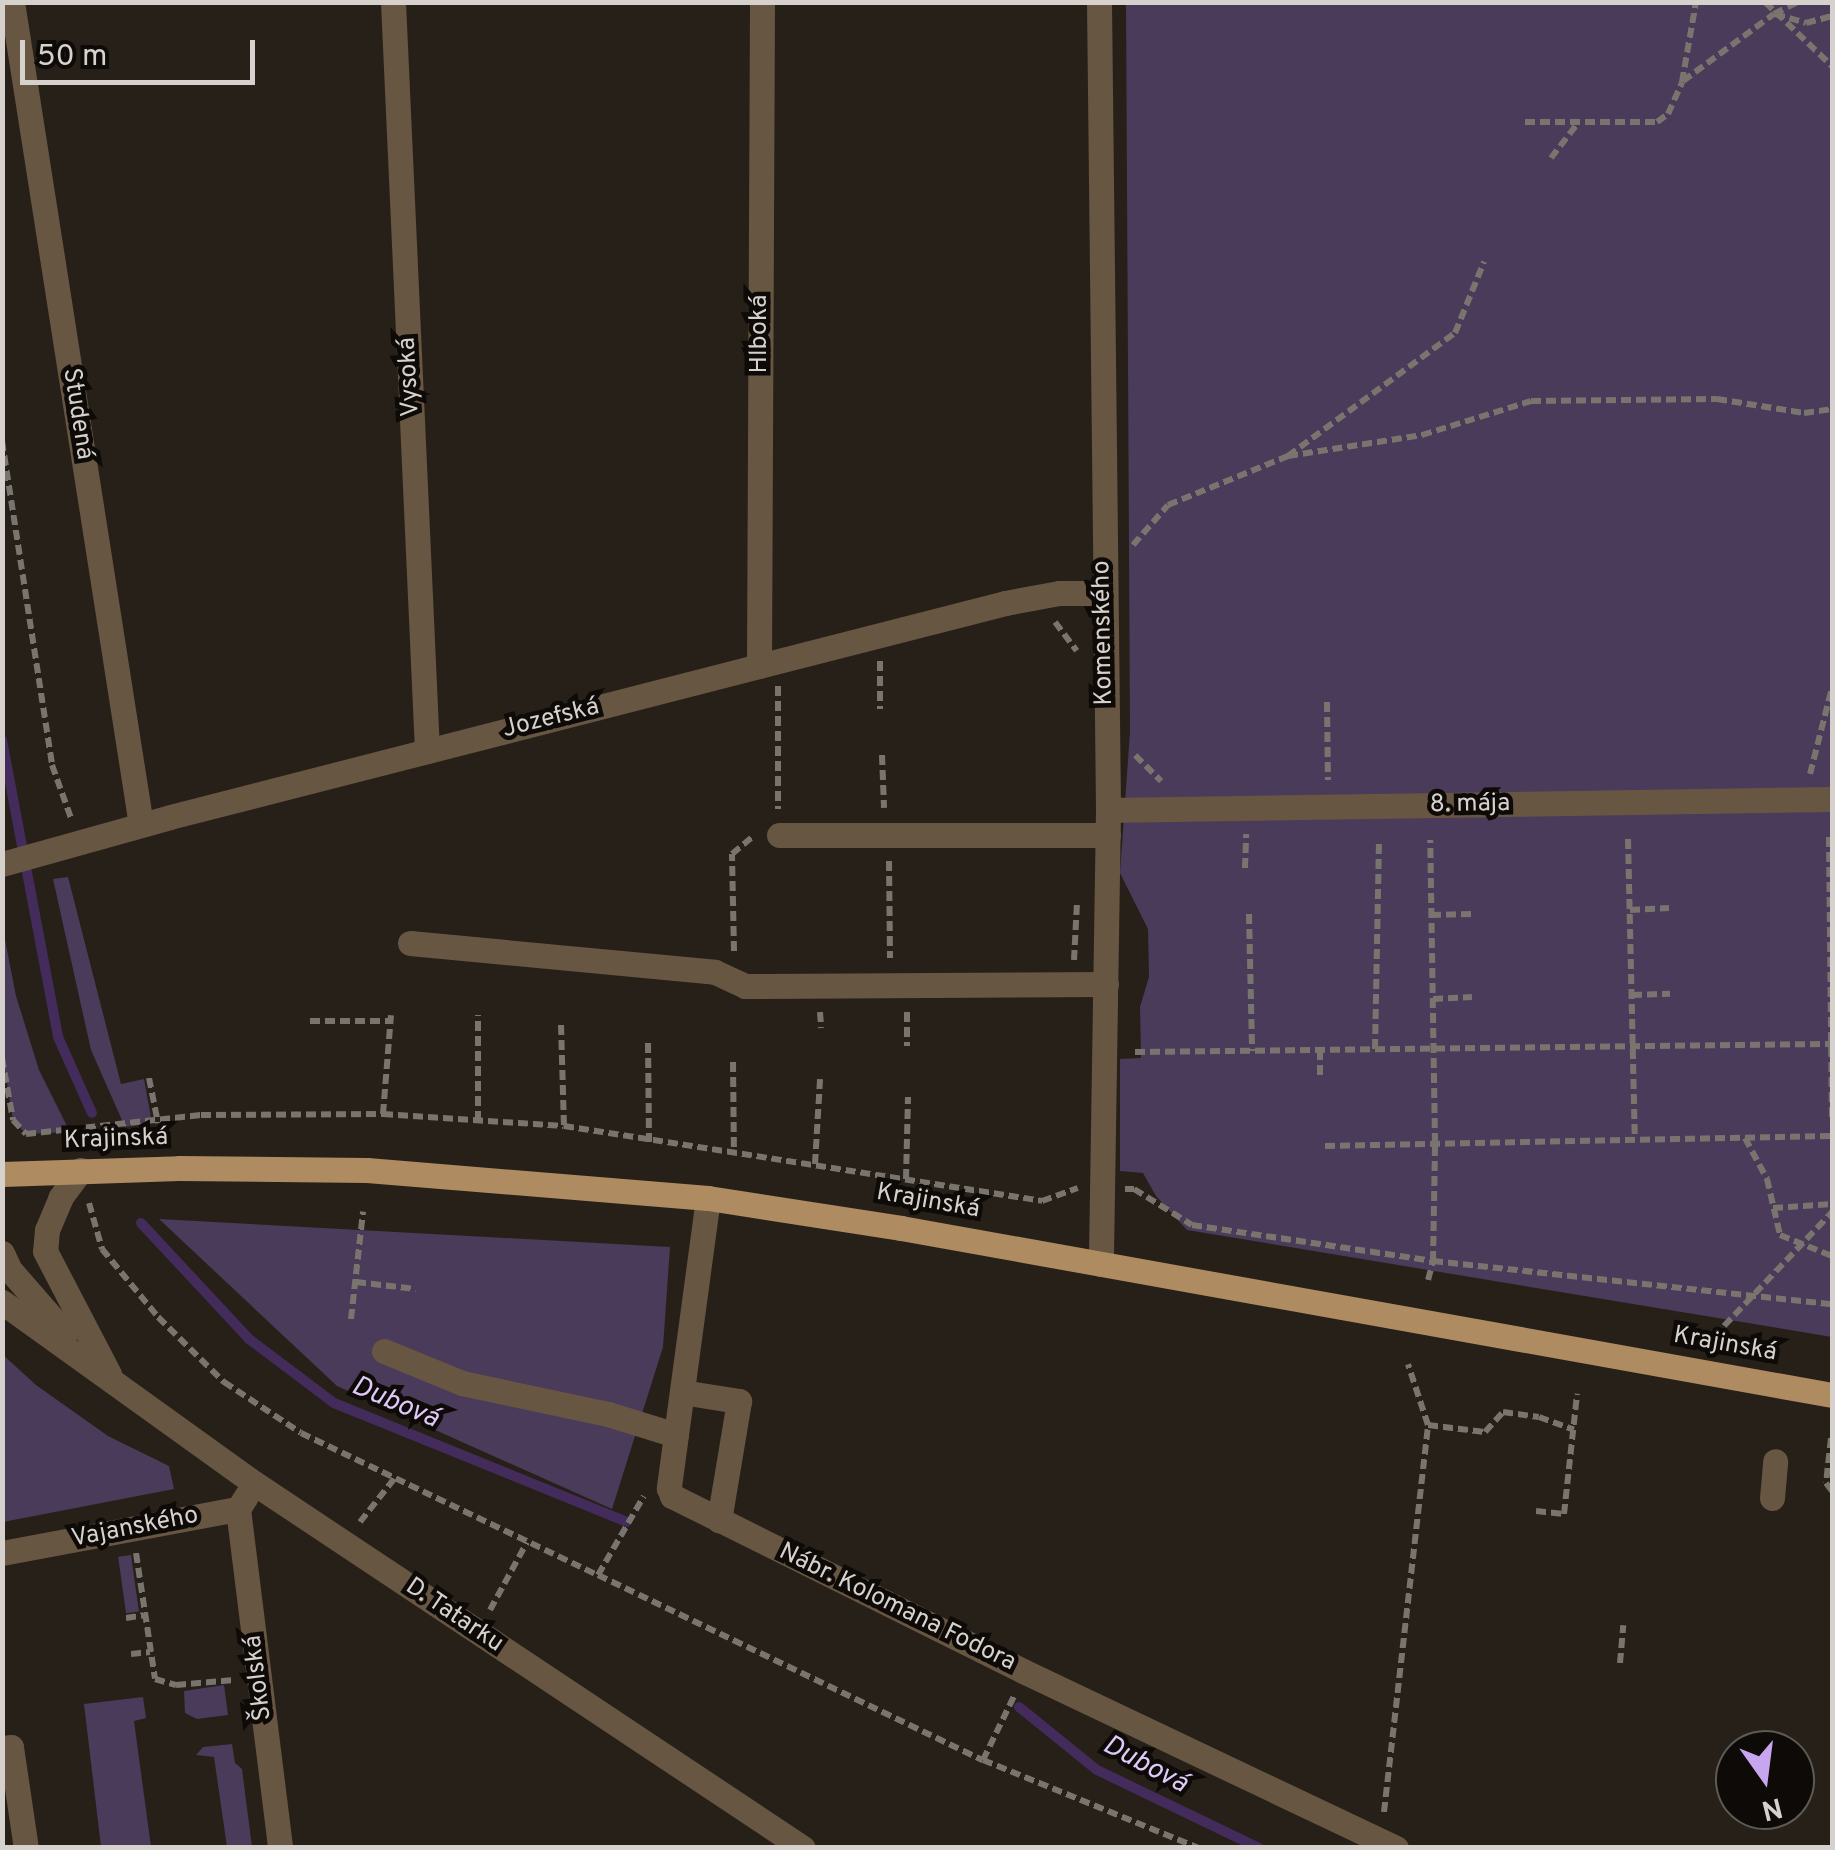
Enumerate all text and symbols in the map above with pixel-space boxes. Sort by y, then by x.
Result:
scale bar [25,20,260,82]
text: 50 m [37,39,107,76]
street label: Hlboká [745,295,775,373]
street label: Vysoká [393,336,427,418]
street label: Studená [55,366,99,462]
street label: Komenského [1088,560,1120,706]
street label: Jozefská [500,693,602,745]
street label: 8. mája [1430,789,1510,821]
street label: Krajinská [63,1123,169,1157]
street label: Krajinská [874,1178,982,1226]
street label: Krajinská [1671,1321,1779,1369]
water label: Dubová [346,1370,444,1436]
street label: Vajanského [69,1501,201,1555]
street label: Nábr. Kolomana Fodora [774,1538,1020,1678]
street label: D. Tatarku [399,1572,509,1660]
street label: Školská [239,1633,279,1723]
water label: Dubová [1097,1729,1193,1801]
north arrow [1715,1730,1815,1830]
text: N [1758,1787,1786,1827]

